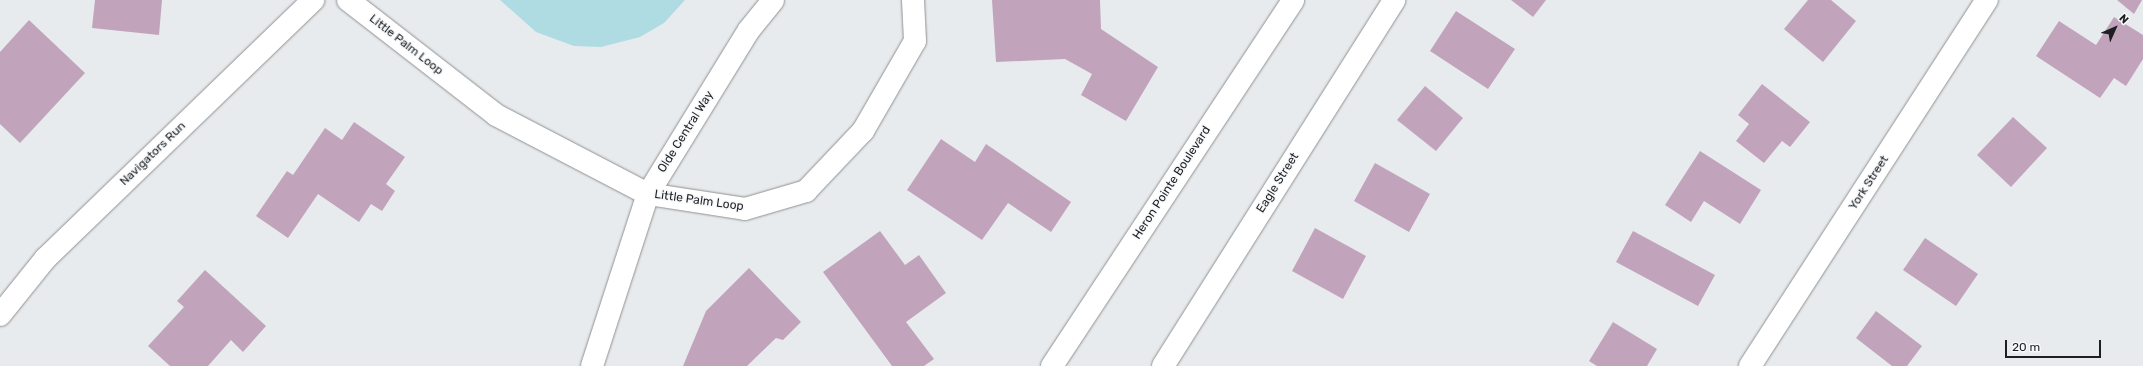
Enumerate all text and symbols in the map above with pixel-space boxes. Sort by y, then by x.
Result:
north arrow [2095,8,2135,48]
street label: Little Palm Loop [366,12,446,78]
text: N [2116,12,2131,27]
street label: Olde Central Way [655,88,717,176]
street label: Navigators Run [117,119,189,189]
street label: Heron Pointe Boulevard [1130,124,1214,242]
street label: Eagle Street [1254,150,1302,216]
street label: York Street [1846,153,1892,213]
street label: Little Palm Loop [653,188,745,214]
scale bar [2007,332,2103,358]
text: 20 m [2012,340,2040,354]

